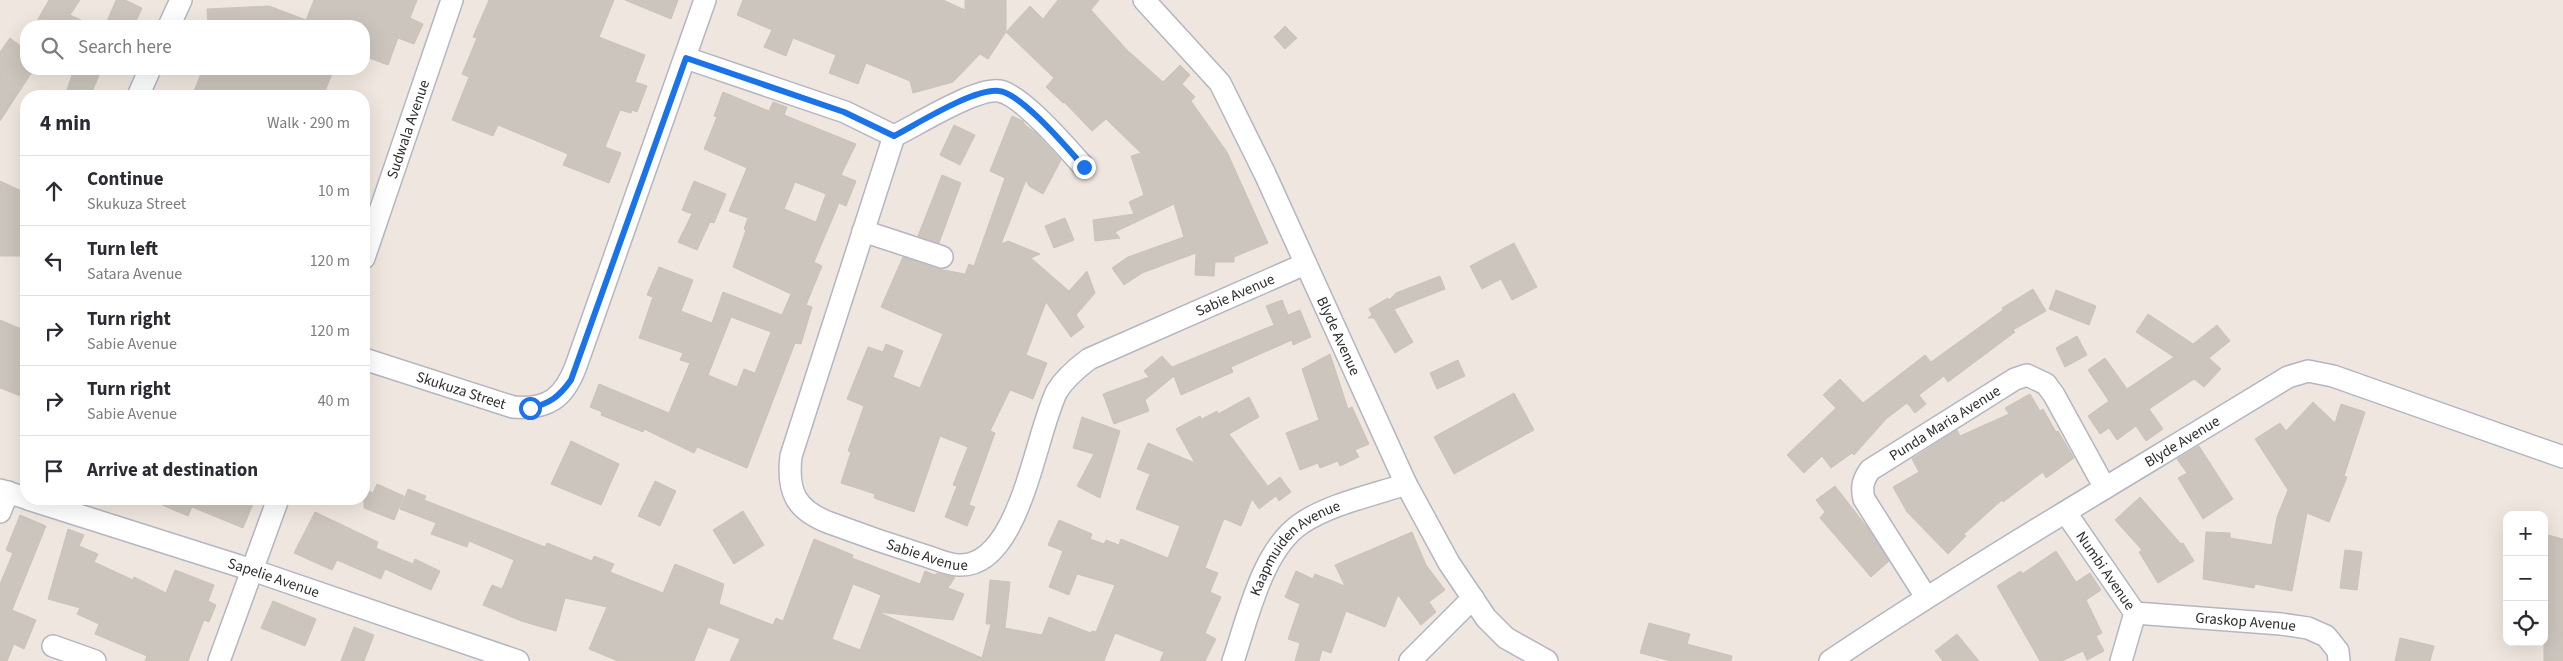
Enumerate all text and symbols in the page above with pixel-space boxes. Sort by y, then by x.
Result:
search box [20,20,370,75]
icon: search [38,34,66,62]
text: Search here [78,34,172,61]
street label: Sudwala Avenue [382,77,435,182]
text: 4 min [40,108,91,138]
text: Walk · 290 m [267,112,350,134]
route end [1073,156,1096,179]
text: Continue [87,166,164,193]
icon: ahead [40,177,68,205]
text: 10 m [318,180,350,202]
text: Skukuza Street [87,193,186,215]
text: Turn left [87,236,158,263]
icon: left [40,247,68,275]
text: 120 m [310,250,350,272]
text: Satara Avenue [87,263,182,285]
street label: Sabie Avenue [1192,269,1278,322]
street label: Blyde Avenue [1311,293,1365,379]
text: Turn right [87,306,171,333]
icon: right [40,317,68,345]
text: 120 m [310,320,350,342]
text: Sabie Avenue [87,333,177,355]
street label: Skukuza Street [413,366,508,415]
text: Turn right [87,376,171,403]
street label: Punda Maria Avenue [1885,381,2005,466]
icon: right [40,387,68,415]
text: 40 m [318,390,350,412]
route start [519,397,542,420]
text: Sabie Avenue [87,403,177,425]
street label: Blyde Avenue [2141,411,2224,473]
icon: arrive [40,457,68,485]
text: Arrive at destination [87,457,258,484]
street label: Kaapmuiden Avenue [1245,496,1343,599]
map controls [2503,511,2548,646]
button: + [2503,511,2548,556]
street label: Numbi Avenue [2071,527,2140,615]
street label: Sabie Avenue [883,534,969,576]
street label: Sapelie Avenue [225,553,322,603]
button: − [2503,556,2548,601]
button: locate [2503,601,2548,646]
street label: Graskop Avenue [2195,608,2297,637]

